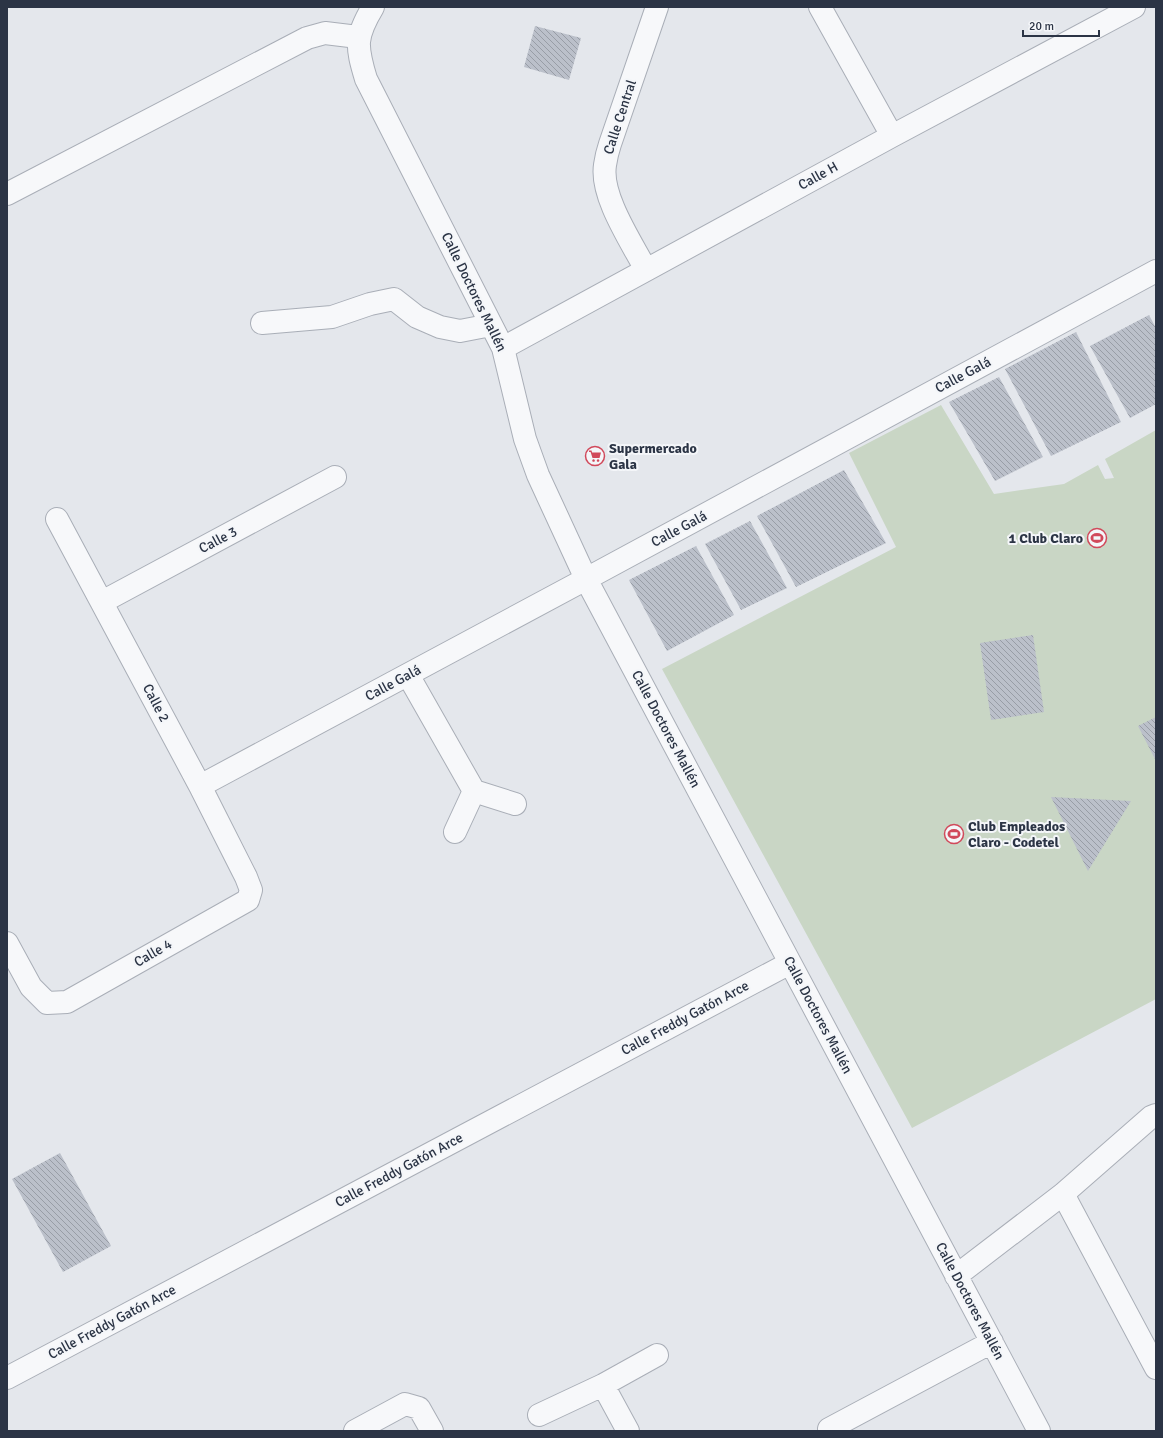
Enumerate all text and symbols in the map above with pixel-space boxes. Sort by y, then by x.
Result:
scale bar [1023,12,1099,38]
text: 20 m [1029,19,1054,34]
street label: Calle Central [600,77,640,157]
street label: Calle H [795,158,841,194]
street label: Calle Doctores Mallén [438,230,510,354]
street label: Calle Galá [932,353,994,397]
place label: Supermercado Gala [609,440,697,473]
supermarket icon: Supermercado Gala [584,445,606,467]
street label: Calle Galá [648,507,710,551]
street label: Calle 3 [196,523,240,557]
sports icon: 1 Club Claro [1086,527,1108,549]
place label: 1 Club Claro [1009,530,1083,547]
street label: Calle Galá [362,661,424,705]
street label: Calle Doctores Mallén [628,667,704,791]
street label: Calle 2 [139,681,173,725]
place label: Club Empleados Claro - Codetel [968,818,1065,851]
sports icon: Club Empleados Claro - Codetel [943,823,965,845]
street label: Calle 4 [131,935,175,971]
street label: Calle Doctores Mallén [780,953,856,1077]
street label: Calle Freddy Gatón Arce [618,977,752,1059]
street label: Calle Freddy Gatón Arce [332,1129,466,1211]
street label: Calle Doctores Mallén [932,1239,1008,1363]
street label: Calle Freddy Gatón Arce [45,1281,179,1363]

